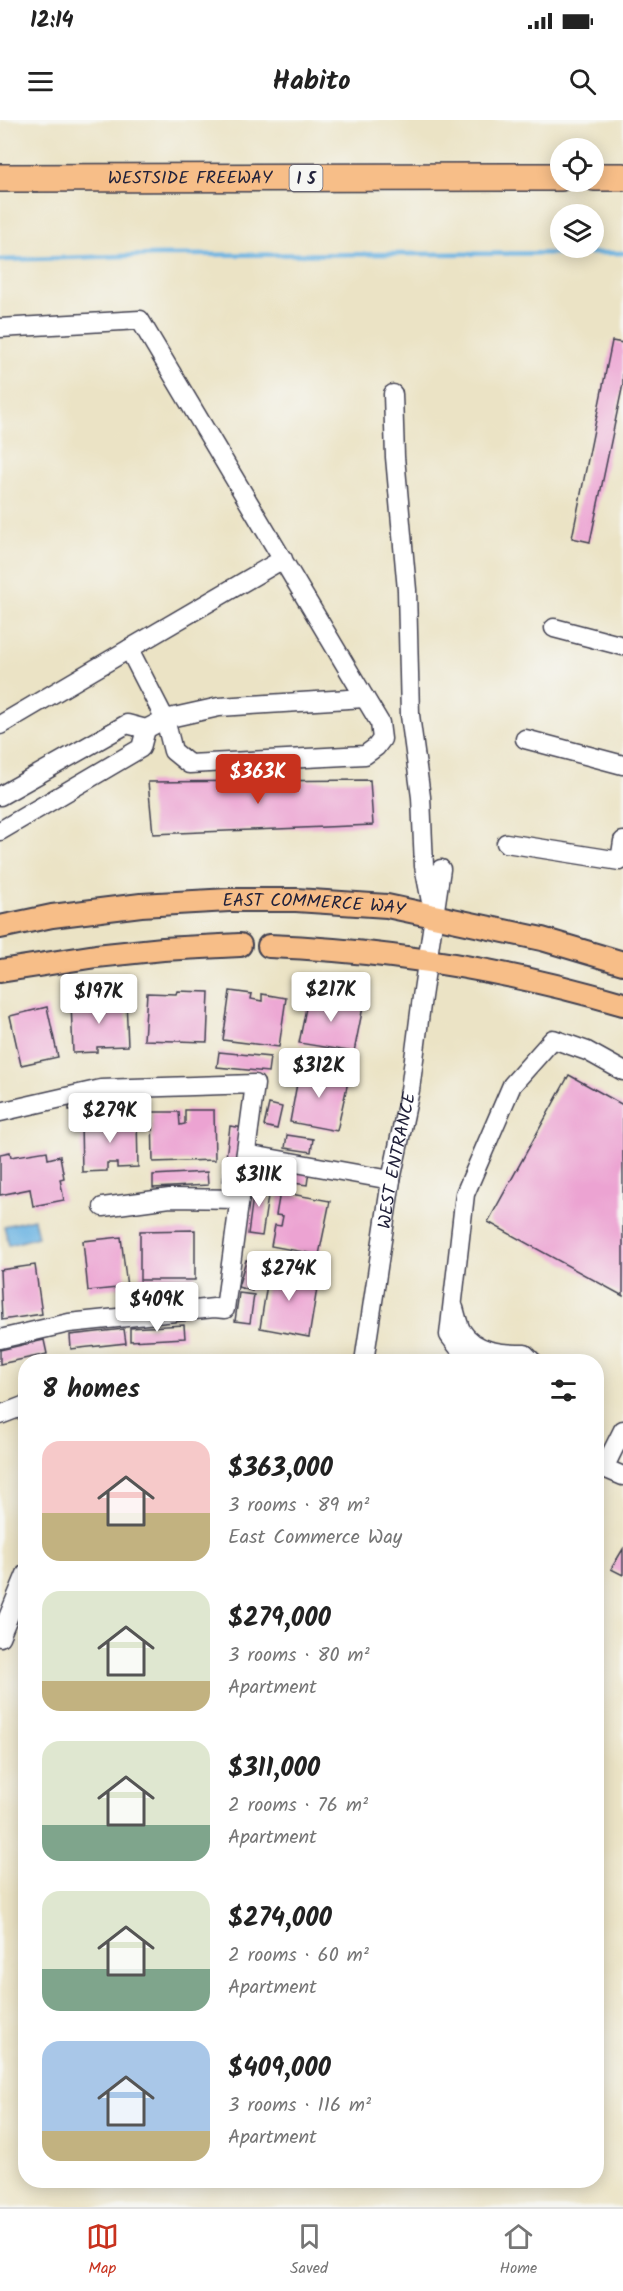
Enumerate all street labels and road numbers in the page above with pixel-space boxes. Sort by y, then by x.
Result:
street label: WESTSIDE FREEWAY [108,165,273,194]
road number: I 5 [290,165,322,191]
street label: EAST COMMERCE WAY [222,887,408,926]
street label: WEST ENTRANCE [371,1090,425,1231]

